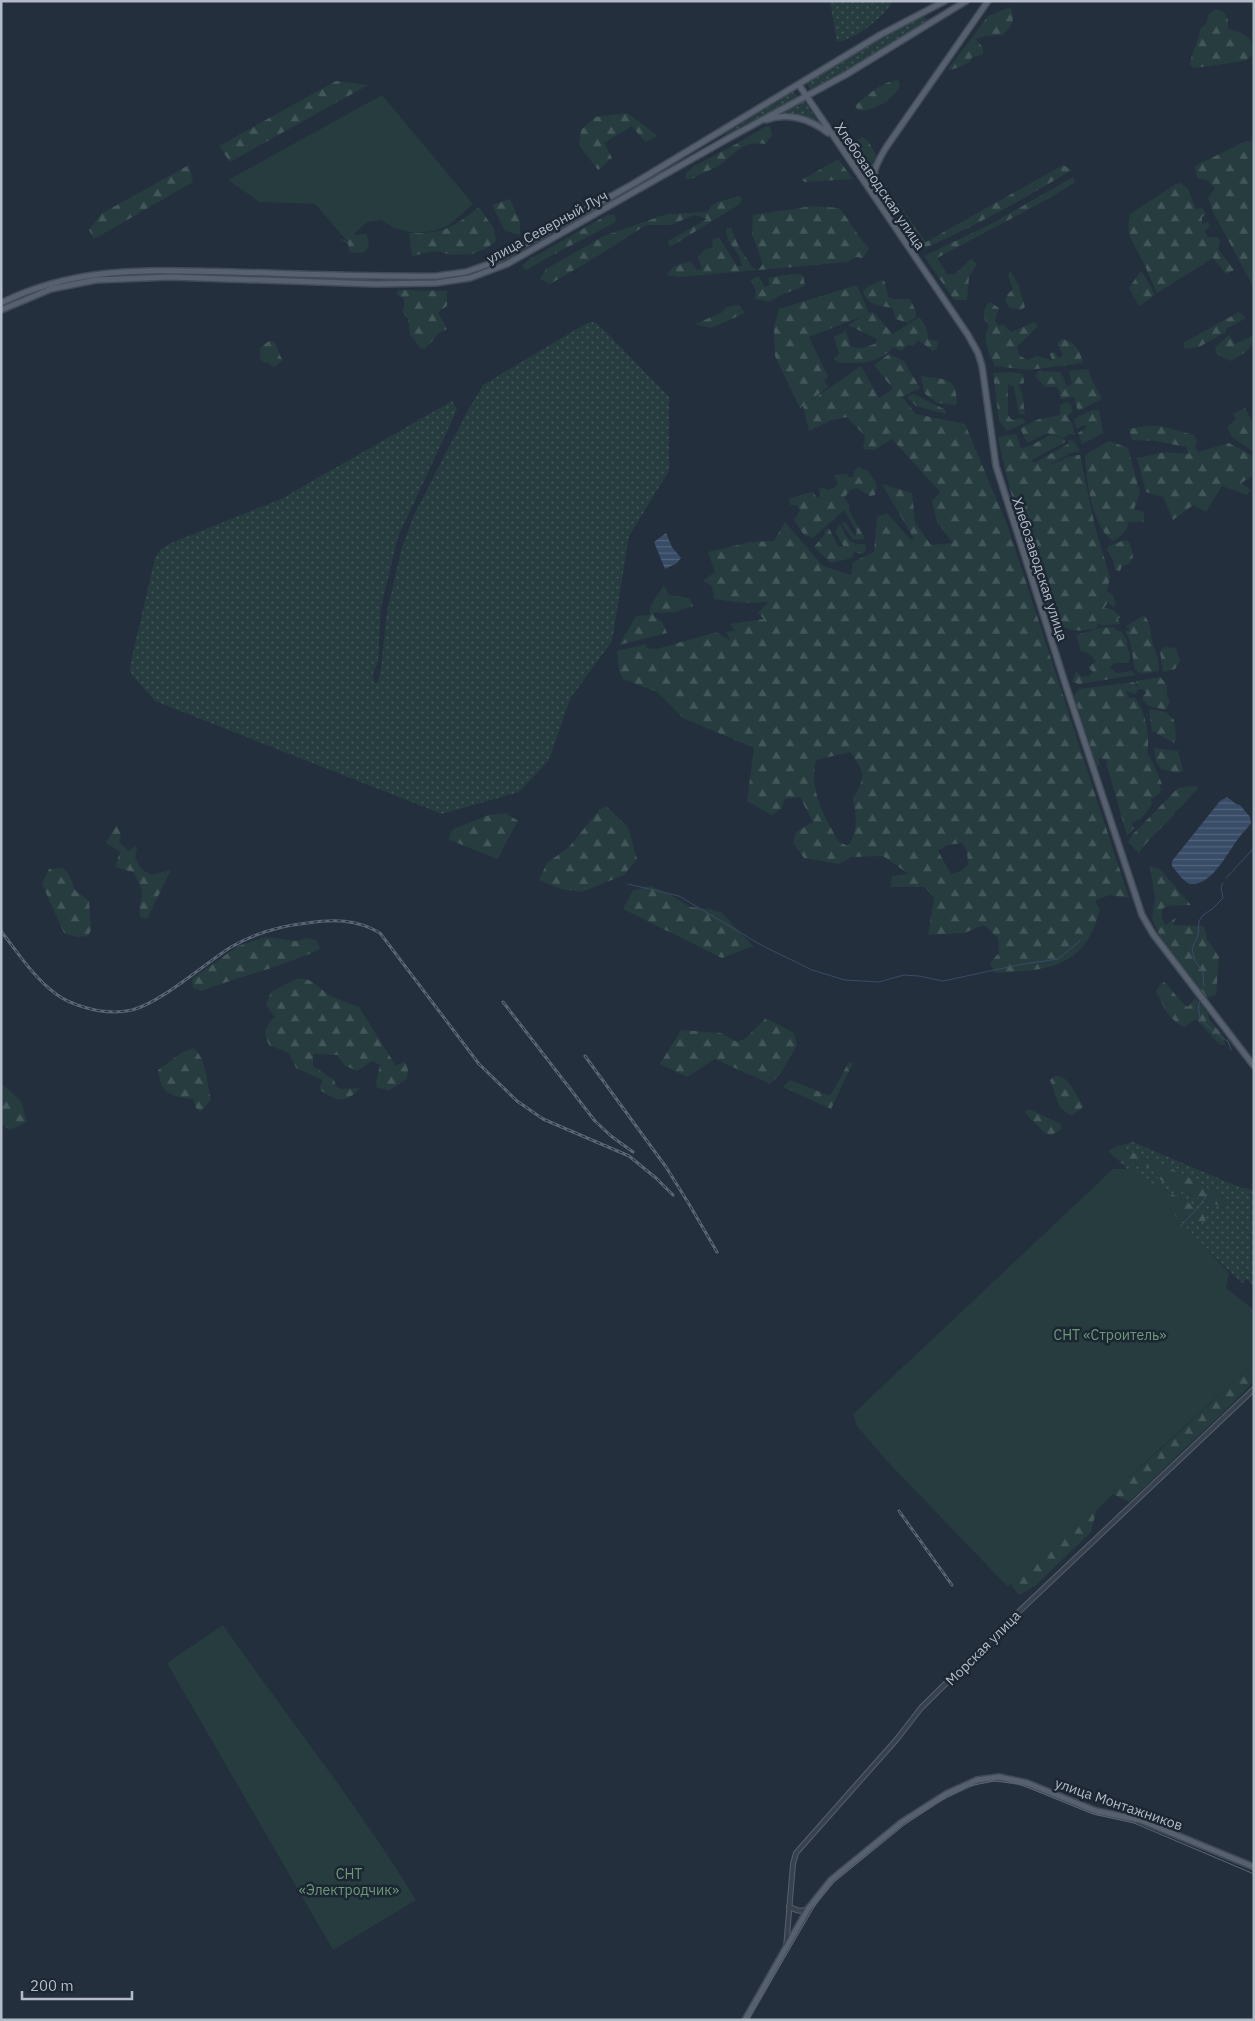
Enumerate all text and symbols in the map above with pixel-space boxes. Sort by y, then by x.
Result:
street label: Хлебозаводская улица [831,119,930,254]
street label: улица Северный Луч [483,186,611,268]
street label: Хлебозаводская улица [1008,495,1072,644]
park label: СНТ «Строитель» [1053,1326,1167,1344]
street label: Морская улица [942,1606,1025,1689]
street label: улица Монтажников [1053,1774,1185,1834]
park label: СНТ «Электродчик» [299,1865,399,1899]
scale bar [22,1968,132,2000]
text: 200 m [30,1976,74,1995]

